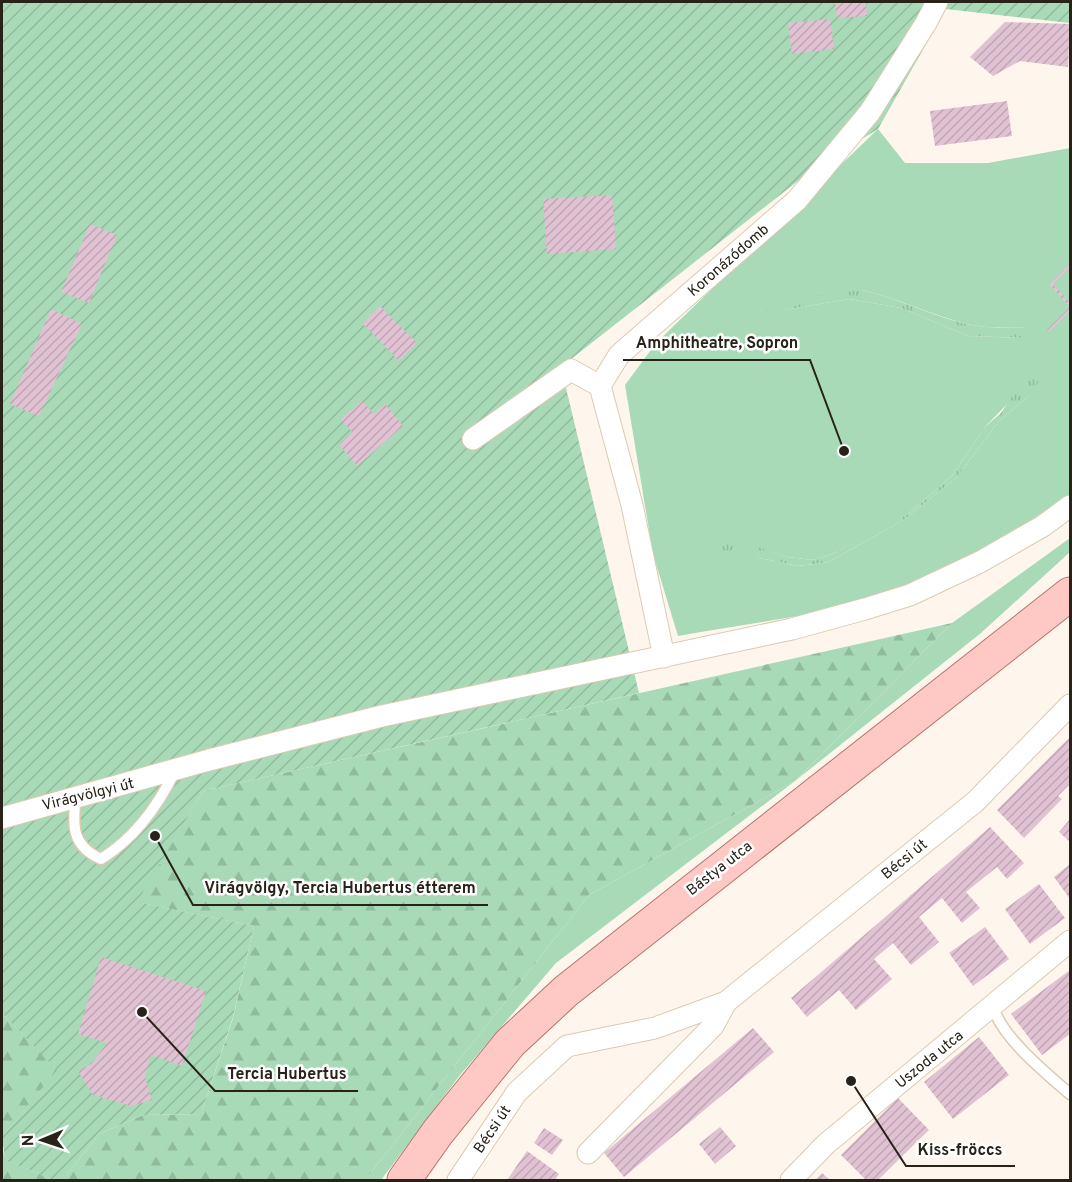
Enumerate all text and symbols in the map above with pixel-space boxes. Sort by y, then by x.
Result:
street label: Koronázódomb [684,221,774,302]
callout: Amphitheatre, Sopron [623,326,810,360]
text: Amphitheatre, Sopron [636,334,798,354]
street label: Virágvölgyi út [40,775,136,816]
street label: Bécsi út [878,836,932,885]
street label: Bástya utca [683,838,757,901]
callout: Virágvölgy, Tercia Hubertus étterem [193,871,488,905]
text: Virágvölgy, Tercia Hubertus étterem [204,879,476,899]
street label: Uszoda utca [892,1027,968,1093]
callout: Tercia Hubertus [215,1057,358,1091]
text: Tercia Hubertus [227,1065,347,1085]
street label: Bécsi út [470,1102,516,1157]
north arrow [12,1110,72,1170]
callout: Kiss-fröccs [906,1132,1015,1166]
text: N [19,1134,39,1147]
text: Kiss-fröccs [918,1141,1003,1161]

